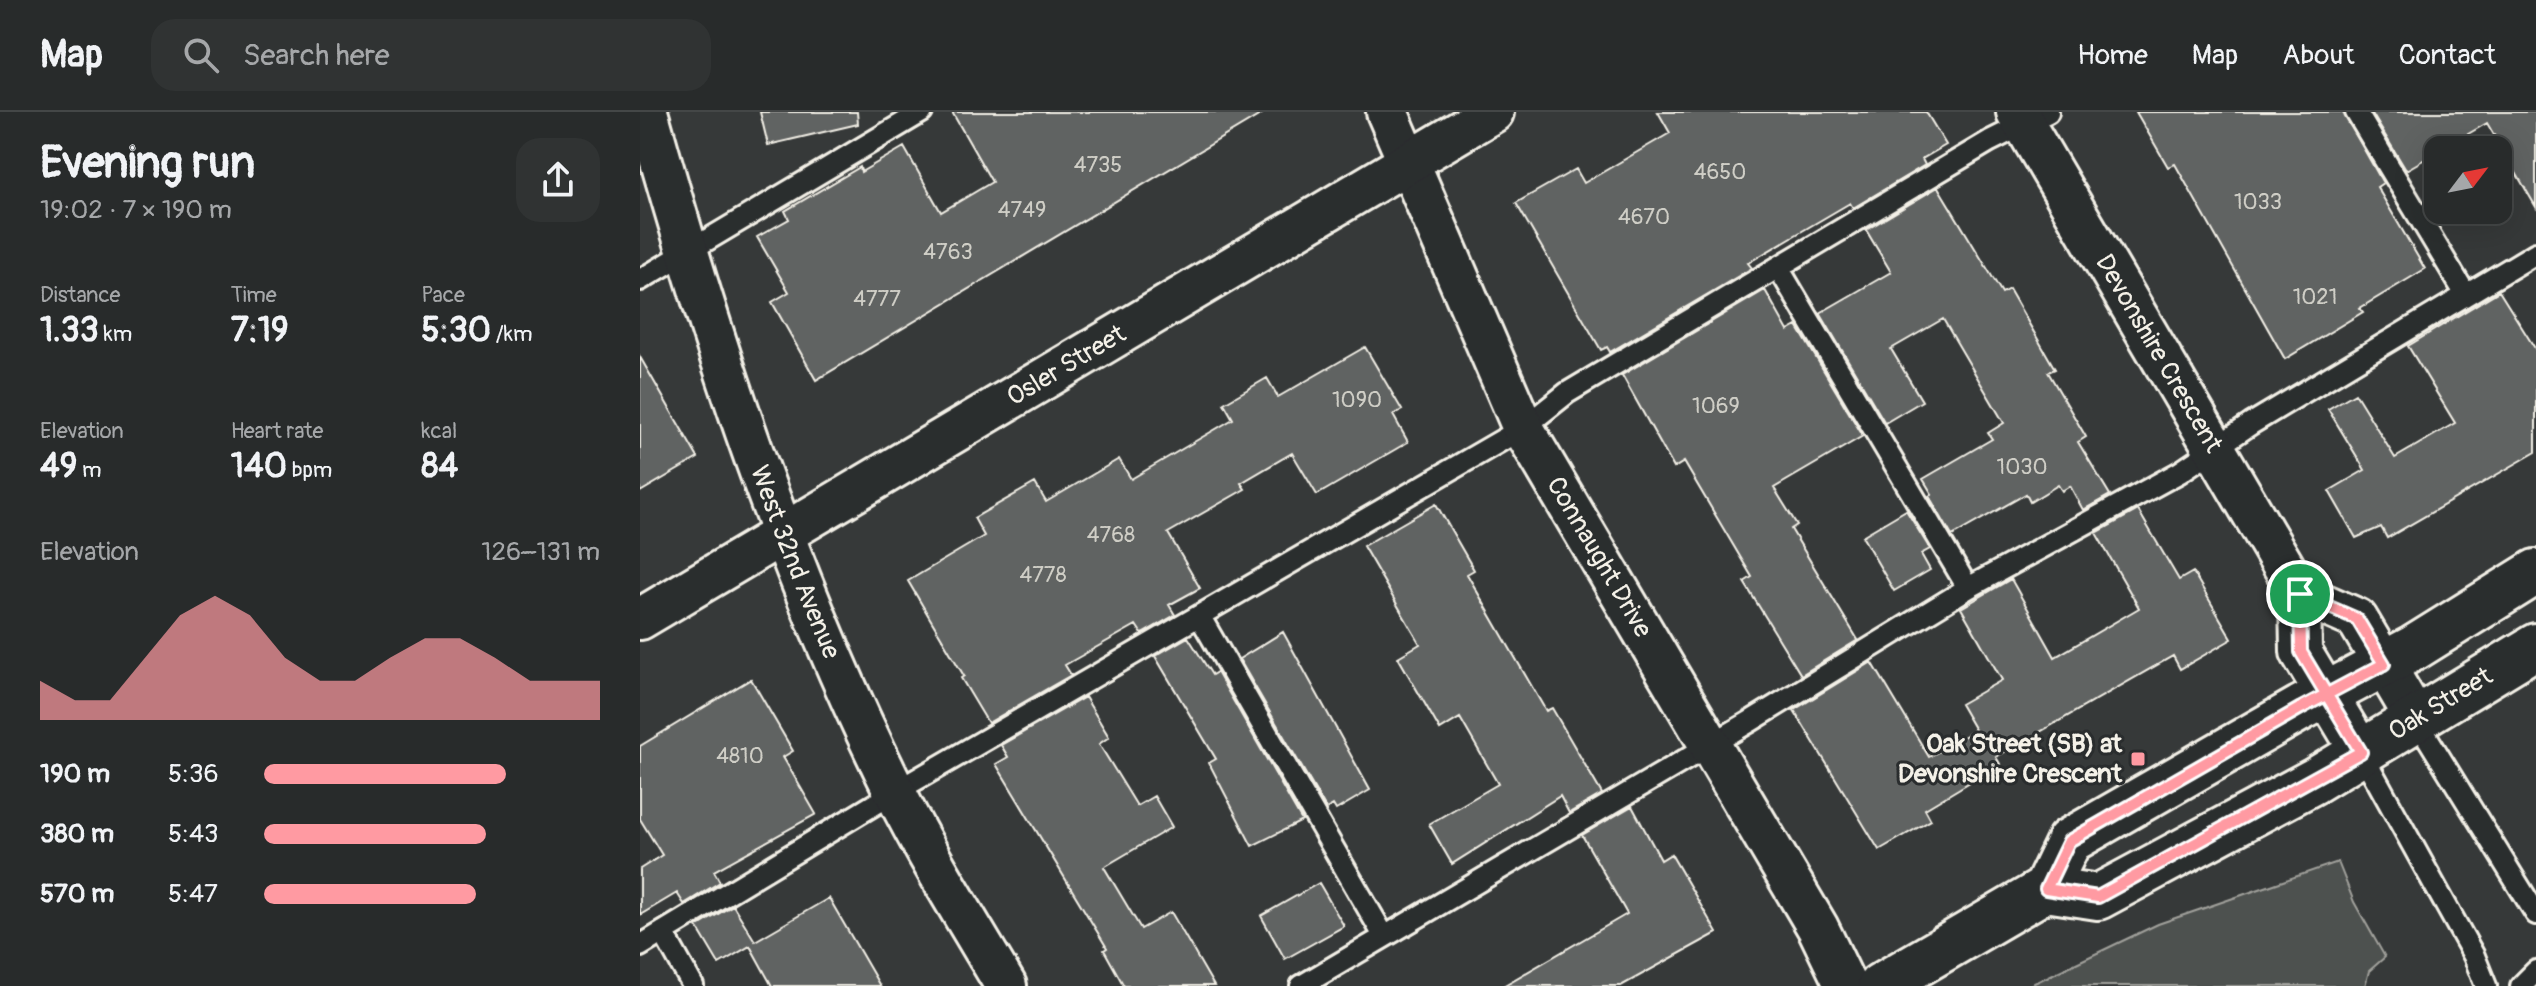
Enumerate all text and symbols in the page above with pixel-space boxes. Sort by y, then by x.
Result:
search box [151,19,711,91]
text: Map [40,31,103,79]
icon: search [179,33,223,77]
text: Search here [243,37,390,74]
text: Home [2077,38,2148,73]
text: Map [2192,38,2238,73]
text: About [2282,38,2355,73]
text: Contact [2399,38,2496,73]
text: Evening run [40,136,255,191]
north arrow [2424,136,2512,224]
map controls [2424,136,2512,224]
button: share [516,138,600,222]
house number: 4735 [1074,151,1122,179]
house number: 4650 [1694,158,1746,186]
house number: 1033 [2234,188,2282,216]
text: 19:02 · 7 × 190 m [40,194,232,226]
house number: 4749 [998,196,1046,224]
house number: 4670 [1618,203,1670,231]
house number: 4763 [923,238,973,266]
street label: Devonshire Crescent [2088,249,2230,459]
text: Distance [40,281,120,309]
text: Time [231,281,277,309]
text: Pace [421,281,465,309]
house number: 1021 [2293,283,2337,311]
house number: 4777 [853,285,901,313]
text: 1.33 [40,309,99,352]
text: 7:19 [231,309,289,352]
text: 5:30 [421,309,491,352]
street label: Osler Street [1001,318,1132,413]
text: km [99,320,132,348]
text: /km [491,320,532,348]
house number: 1090 [1332,386,1382,414]
house number: 1069 [1692,392,1740,420]
text: Elevation [40,417,124,445]
text: Heart rate [231,417,323,445]
text: kcal [421,417,457,445]
text: 49 [40,445,77,488]
text: 140 [231,445,287,488]
text: 84 [421,445,458,488]
house number: 1030 [1997,453,2047,481]
text: m [77,456,102,484]
text: bpm [287,456,332,484]
street label: West 32nd Avenue [743,461,847,664]
street label: Connaught Drive [1539,471,1659,643]
house number: 4768 [1087,521,1135,549]
text: Elevation [40,536,139,568]
text: 126–131 m [481,536,600,568]
pin [2266,560,2334,628]
house number: 4778 [1019,561,1067,589]
icon: arrive [2278,572,2322,616]
street label: Oak Street [2383,660,2499,748]
place label: Oak Street (SB) at Devonshire Crescent [1898,728,2123,790]
house number: 4810 [716,742,764,770]
marker: Oak Street (SB) at Devonshire Crescent [2129,750,2147,768]
text: 190 m [40,758,110,790]
text: 5:36 [168,758,219,790]
text: 380 m [40,818,114,850]
text: 5:43 [168,818,219,850]
text: 570 m [40,878,114,910]
text: 5:47 [168,878,218,910]

